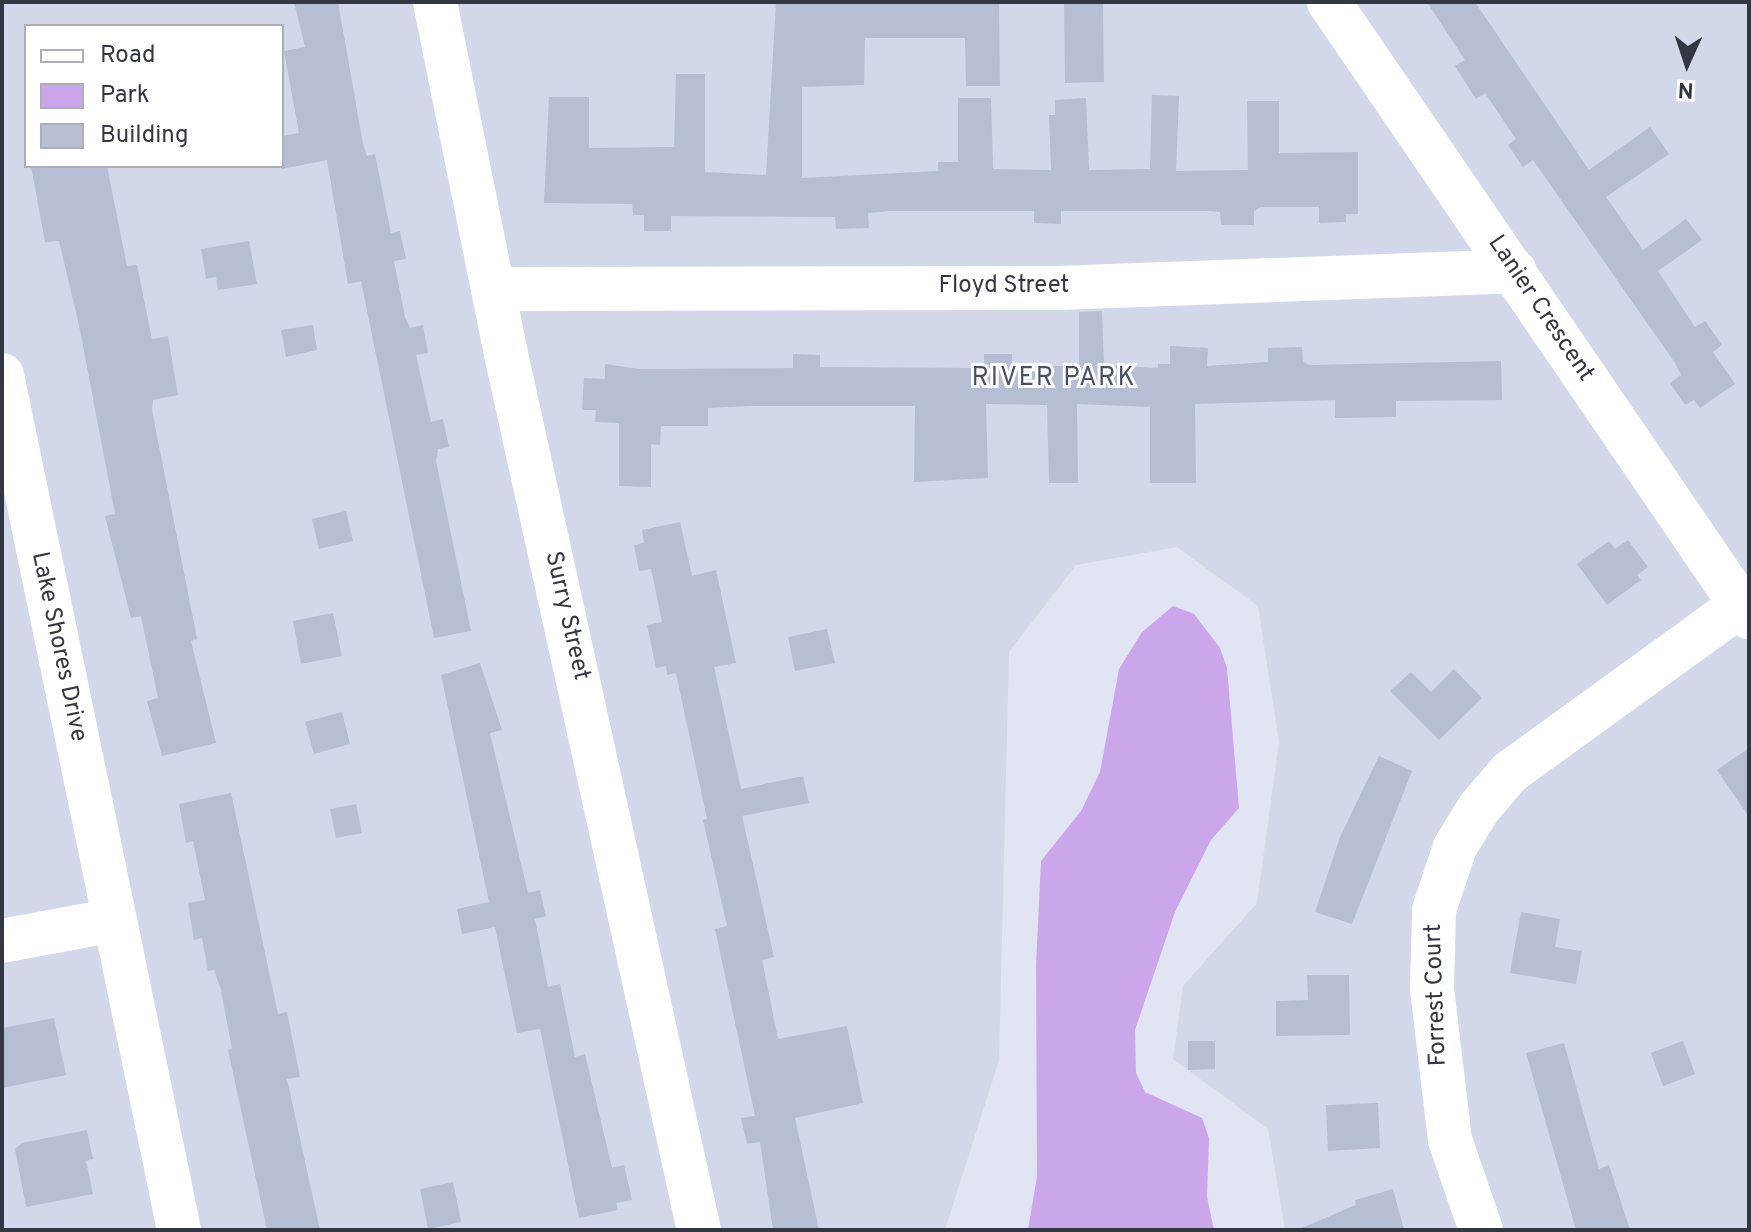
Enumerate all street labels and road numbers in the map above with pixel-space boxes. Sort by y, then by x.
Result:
street label: Lanier Crescent [1481,231,1599,387]
street label: Floyd Street [939,273,1069,301]
street label: Lake Shores Drive [24,549,92,745]
street label: Surry Street [537,549,595,683]
street label: Forrest Court [1420,923,1454,1067]

